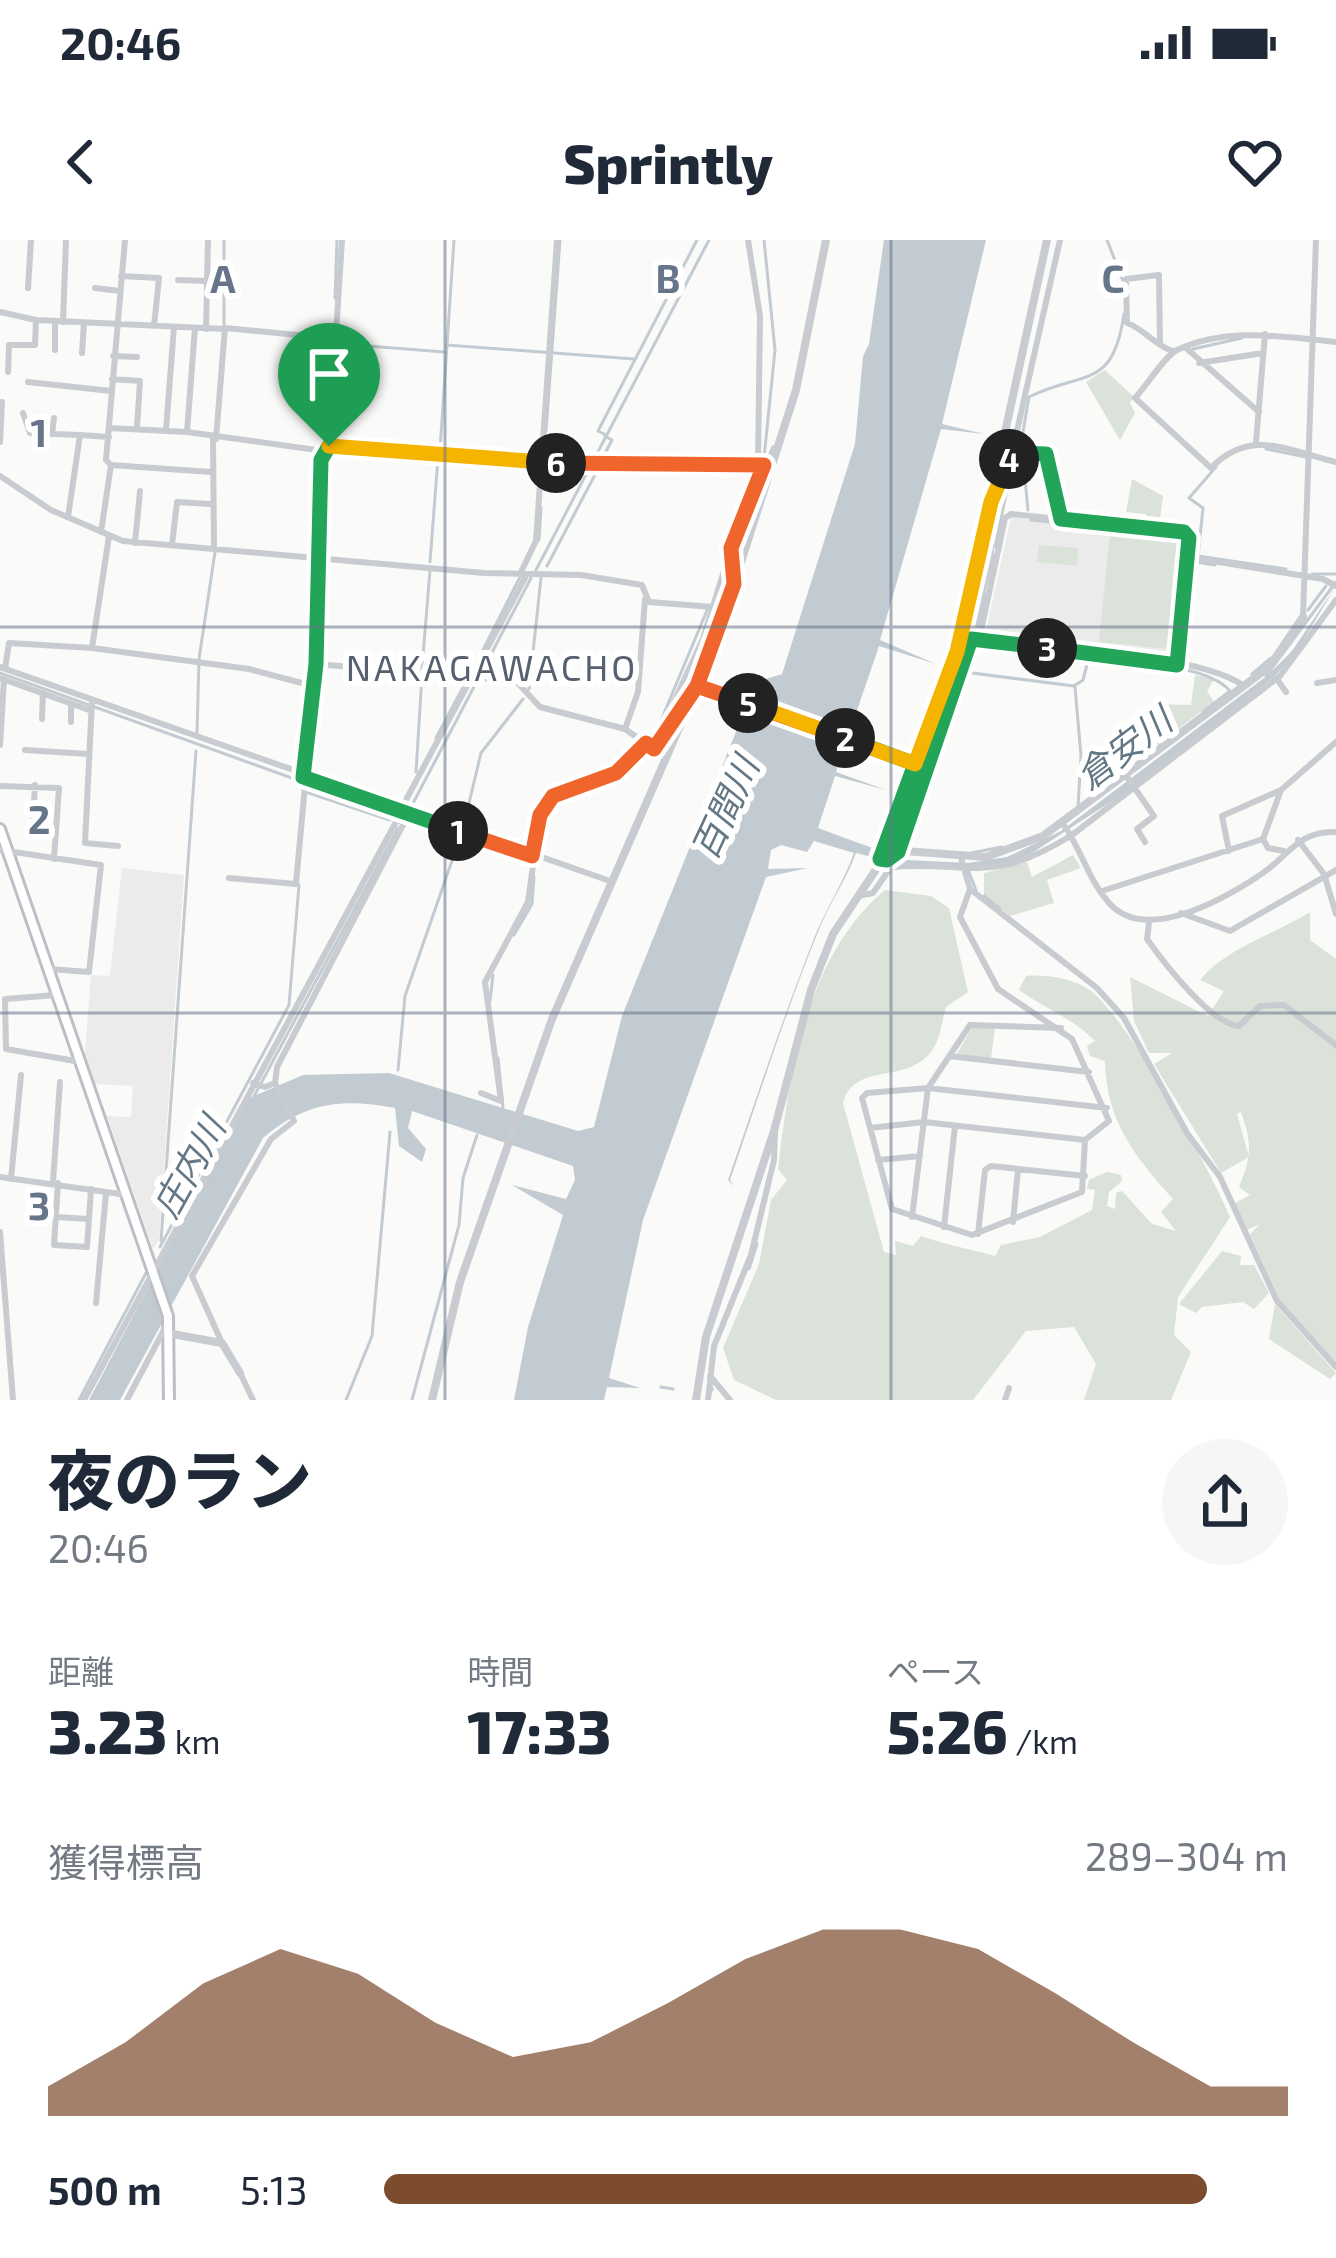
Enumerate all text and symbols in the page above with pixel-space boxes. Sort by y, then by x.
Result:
text: 20:46 [60,15,181,69]
icon: back [48,129,114,195]
icon: heart [1222,129,1288,195]
text: Sprintly [563,130,773,195]
text: A [210,254,236,301]
text: B [656,254,680,301]
text: C [1102,254,1124,301]
pin [278,323,380,446]
icon: arrive [296,341,362,407]
text: 1 [31,408,47,455]
pin: 4 [979,429,1039,489]
pin: 6 [526,433,586,493]
text: 4 [998,439,1020,479]
text: 6 [546,443,566,483]
pin: 3 [1017,618,1077,678]
text: 3 [1038,628,1056,668]
district label: NAKAGAWACHO [346,645,638,688]
pin: 5 [718,673,778,733]
text: 5 [739,683,757,723]
water label: 倉安川 [1067,695,1182,796]
pin: 2 [815,708,875,768]
text: 2 [835,718,855,758]
water label: 百間川 [681,746,768,865]
text: 2 [28,795,50,842]
pin: 1 [428,801,488,861]
text: 1 [451,811,465,851]
water label: 庄内川 [143,1105,235,1224]
text: 3 [28,1181,50,1228]
text: 夜のラン [48,1439,312,1518]
button: share [1162,1439,1288,1565]
text: 20:46 [48,1524,149,1571]
text: 距離 [48,1651,114,1691]
text: 時間 [467,1651,533,1691]
text: ペース [887,1651,984,1691]
text: 3.23 [48,1694,167,1766]
text: 17:33 [467,1694,611,1766]
text: 5:26 [887,1694,1008,1766]
text: km [167,1721,220,1761]
text: /km [1008,1721,1078,1761]
text: 289–304 m [1085,1832,1288,1879]
text: 獲得標高 [48,1838,204,1885]
text: 500 m [48,2166,162,2213]
text: 5:13 [240,2166,307,2213]

